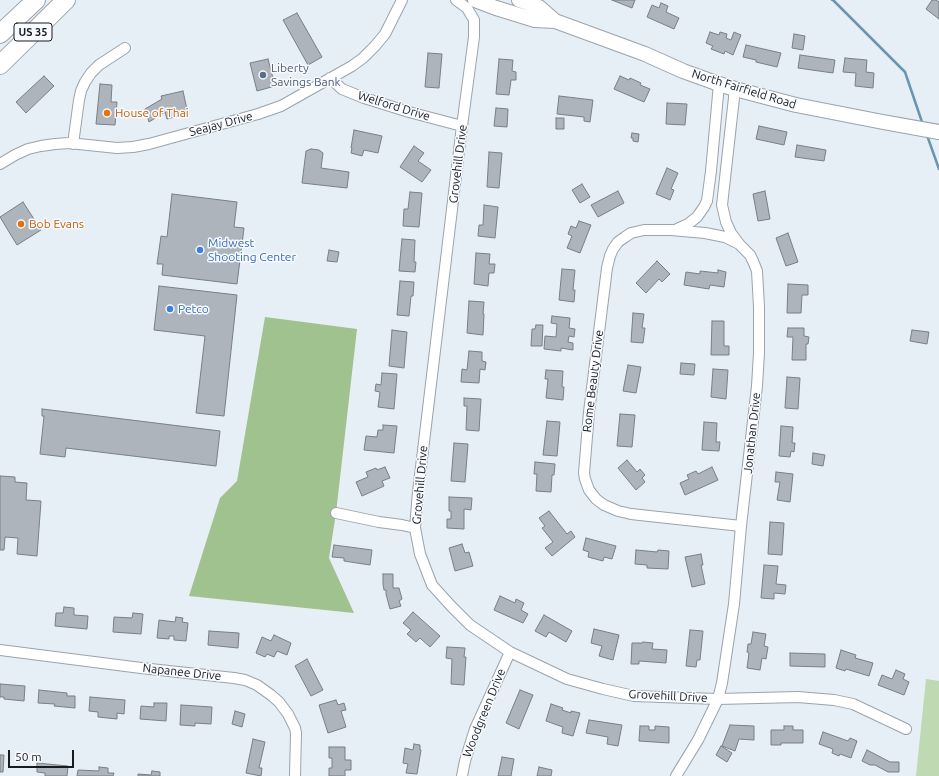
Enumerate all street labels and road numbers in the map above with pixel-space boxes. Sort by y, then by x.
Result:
road number: US 35 [14,23,52,41]
street label: North Fairfield Road [690,66,798,112]
street label: Welford Drive [356,88,432,124]
street label: Seajay Drive [188,109,254,139]
street label: Grovehill Drive [446,124,470,204]
street label: Rome Beauty Drive [580,329,606,433]
street label: Jonathan Drive [741,392,763,474]
street label: Grovehill Drive [409,445,431,525]
street label: Napanee Drive [142,661,222,683]
street label: Woodgreen Drive [460,666,508,760]
street label: Grovehill Drive [628,687,708,705]

